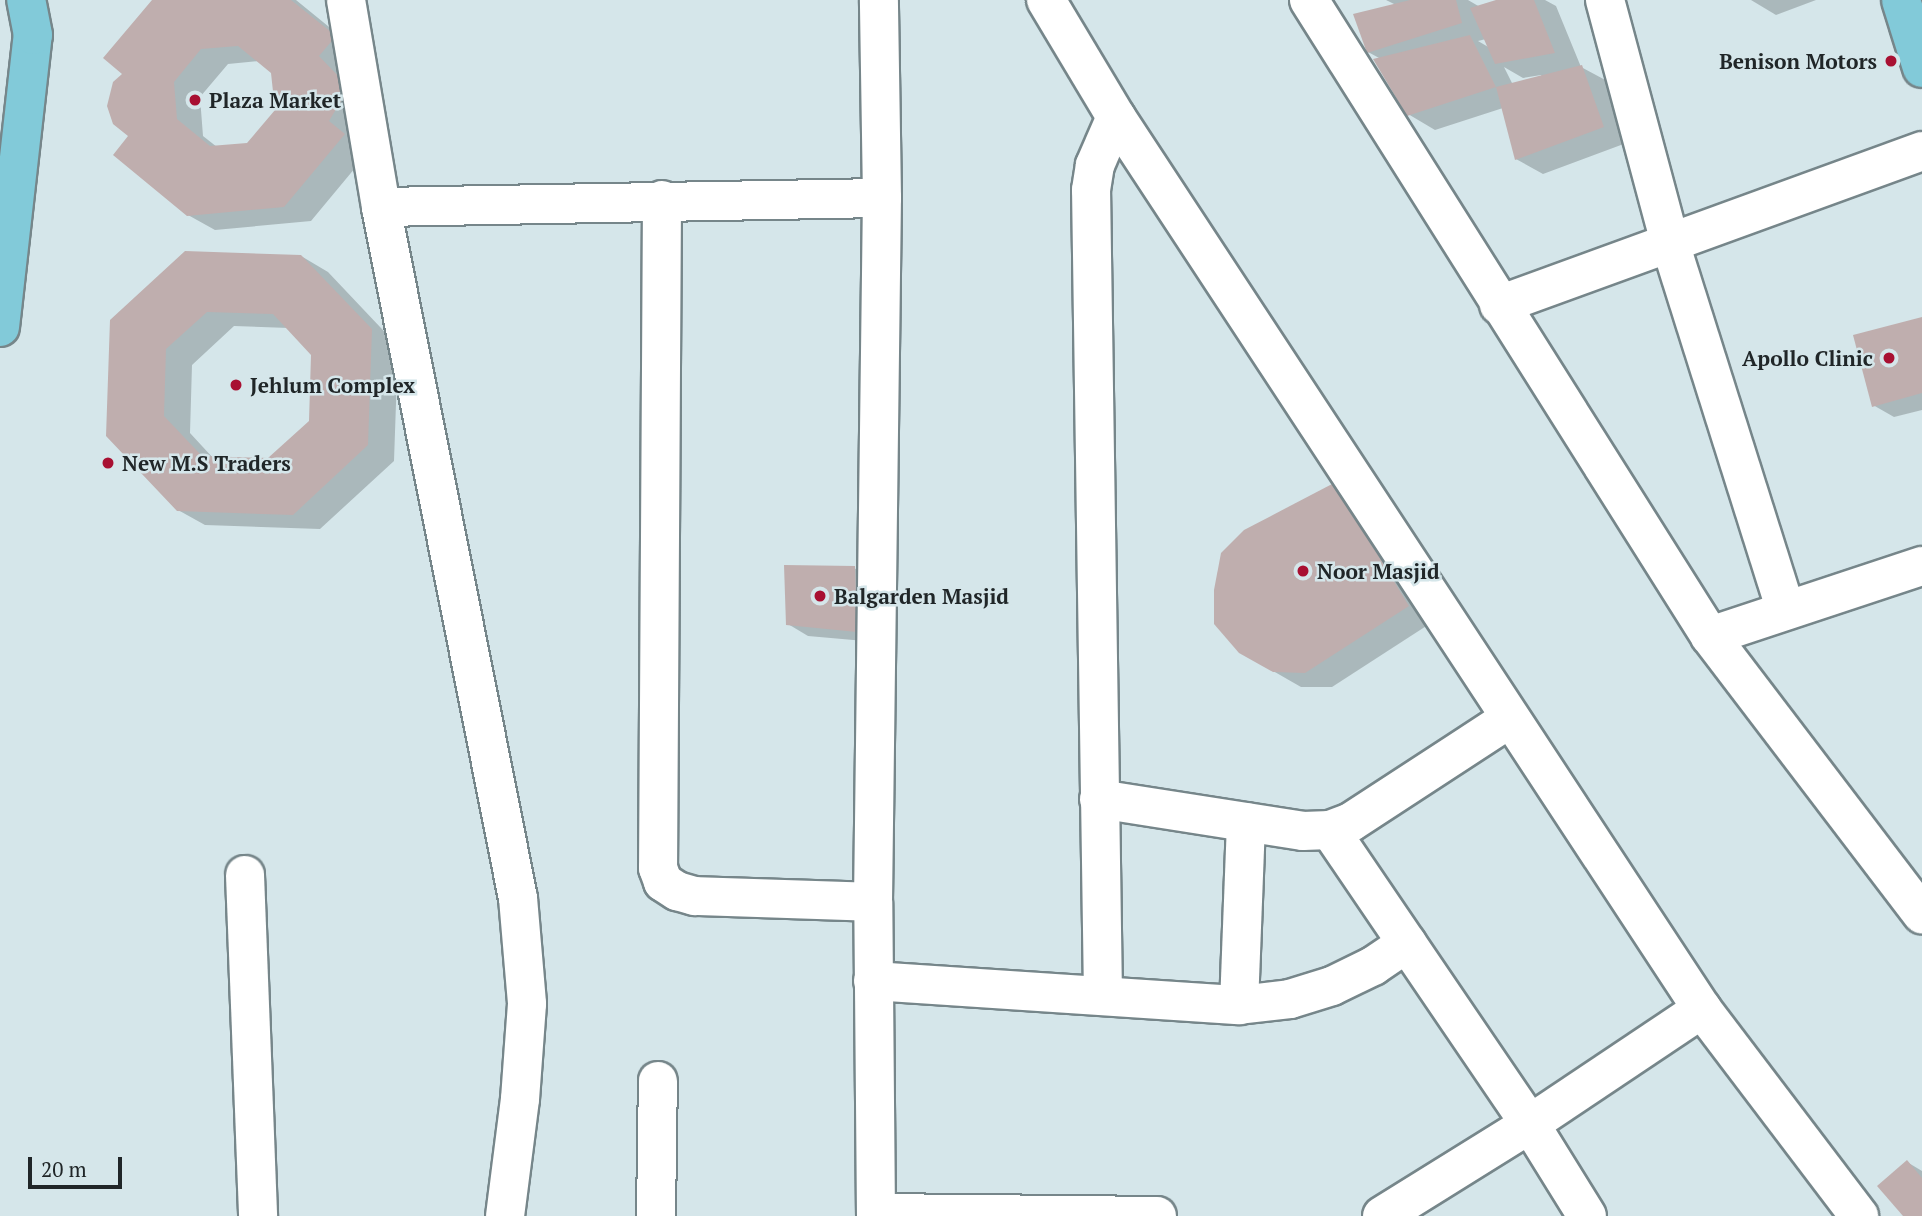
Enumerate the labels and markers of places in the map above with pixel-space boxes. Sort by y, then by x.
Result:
place label: Benison Motors [1719,48,1877,74]
marker: Benison Motors [1883,53,1899,69]
place label: Plaza Market [209,87,341,113]
marker: Plaza Market [187,92,203,108]
place label: Apollo Clinic [1742,345,1873,371]
marker: Apollo Clinic [1879,348,1899,368]
place label: Jehlum Complex [250,372,415,398]
marker: Jehlum Complex [228,377,244,393]
place label: New M.S Traders [122,450,291,476]
marker: New M.S Traders [100,455,116,471]
place label: Noor Masjid [1317,558,1440,584]
marker: Noor Masjid [1295,563,1311,579]
place label: Balgarden Masjid [834,583,1009,609]
marker: Balgarden Masjid [812,588,828,604]

